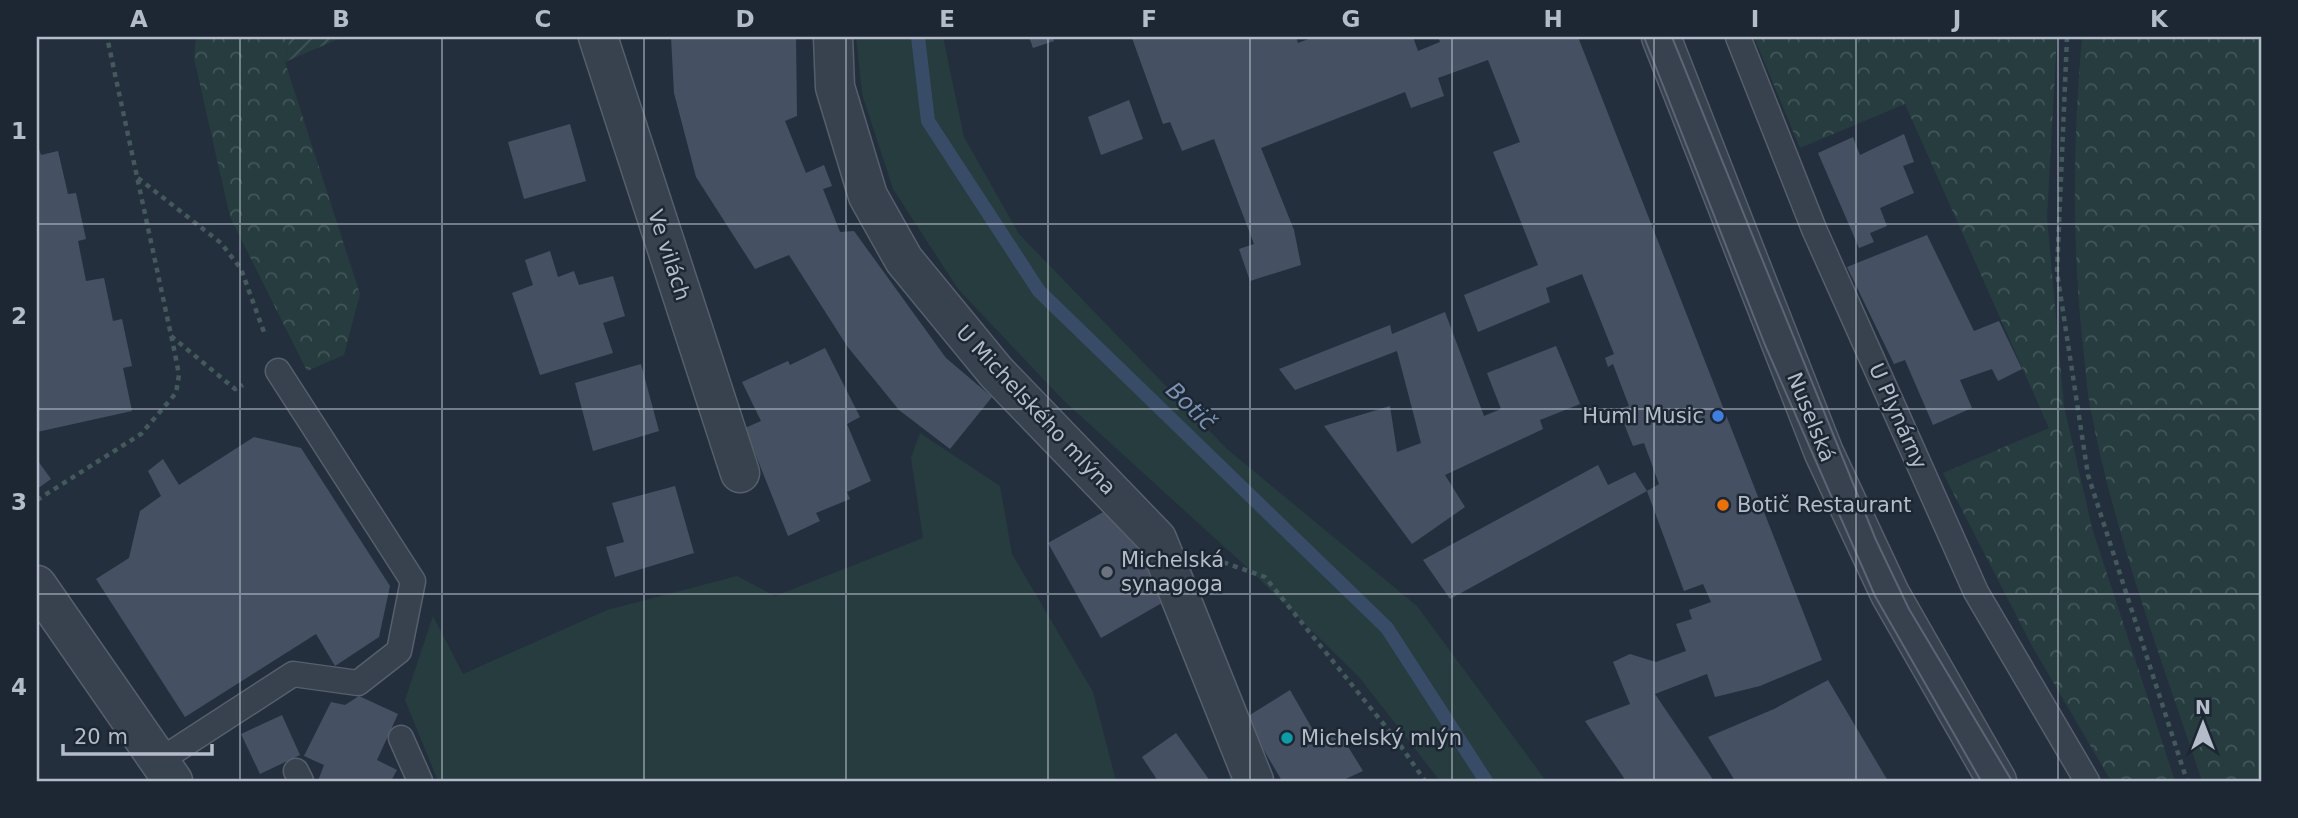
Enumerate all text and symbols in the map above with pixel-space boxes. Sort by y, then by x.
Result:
text: A [130,6,148,32]
text: B [332,6,350,32]
text: C [535,6,551,32]
text: D [735,6,755,32]
text: E [939,6,955,32]
text: F [1141,6,1157,32]
text: G [1342,6,1360,32]
text: H [1543,6,1563,32]
text: I [1751,6,1759,32]
text: J [1951,6,1961,32]
text: K [2150,6,2169,32]
text: 1 [11,118,27,144]
street label: Ve vilách [643,207,695,303]
text: 2 [11,303,27,329]
street label: U Michelského mlýna [951,320,1121,500]
street label: U Plynárny [1864,359,1932,473]
street label: Nuselská [1782,369,1840,465]
water label: Botič [1161,377,1222,436]
place label: Huml Music [1582,404,1704,428]
marker: Huml Music [1710,408,1726,424]
text: 3 [11,489,27,515]
place label: Botič Restaurant [1737,493,1912,517]
marker: Botič Restaurant [1715,497,1731,513]
place label: Michelská synagoga [1121,548,1224,596]
marker: Michelská synagoga [1099,564,1115,580]
text: 4 [11,674,27,700]
north arrow [2168,688,2238,758]
text: N [2195,696,2211,718]
scale bar [63,713,212,757]
text: 20 m [74,725,128,749]
place label: Michelský mlýn [1301,726,1462,750]
marker: Michelský mlýn [1279,730,1295,746]

